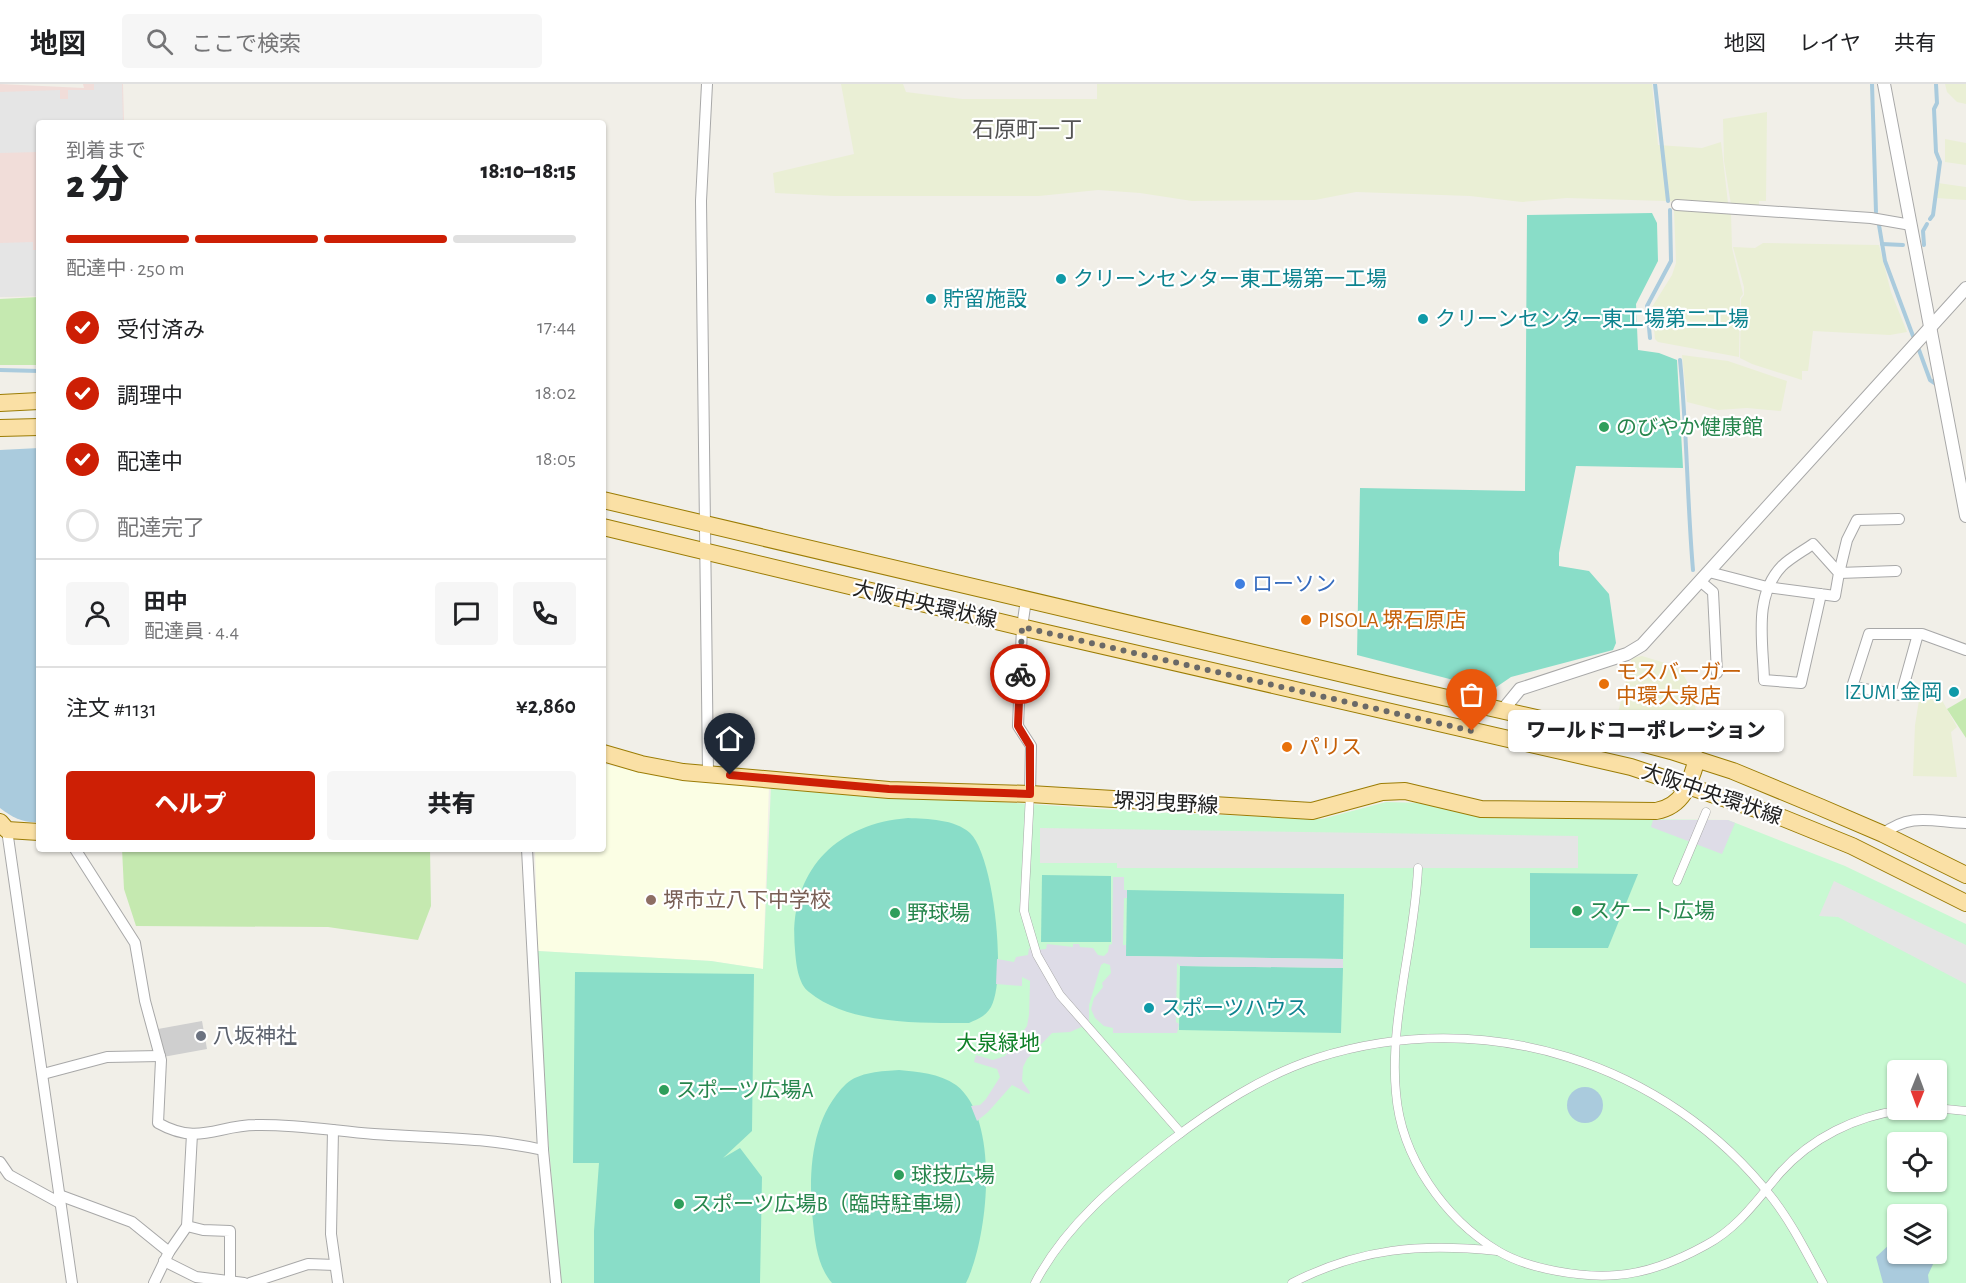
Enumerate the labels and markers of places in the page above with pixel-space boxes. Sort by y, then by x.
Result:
place label: クリーンセンター東工場第一工場 [1073,268,1387,290]
marker: クリーンセンター東工場第一工場 [1054,272,1068,286]
place label: 貯留施設 [943,288,1027,310]
marker: 貯留施設 [924,292,938,306]
place label: クリーンセンター東工場第二工場 [1435,308,1749,330]
marker: クリーンセンター東工場第二工場 [1416,312,1430,326]
place label: のびやか健康館 [1616,416,1763,438]
marker: のびやか健康館 [1597,420,1611,434]
place label: ローソン [1252,574,1336,595]
marker: ローソン [1233,577,1247,591]
place label: PISOLA 堺石原店 [1318,609,1466,631]
marker: PISOLA 堺石原店 [1299,613,1313,627]
place label: モスバーガー 中環大泉店 [1616,661,1742,707]
pin [1446,669,1497,731]
marker: モスバーガー 中環大泉店 [1597,677,1611,691]
place label: IZUMI 金岡 [1844,681,1942,703]
marker: IZUMI 金岡 [1947,685,1961,699]
callout: ワールドコーポレーション [1508,710,1784,752]
pin [704,713,755,775]
place label: パリス [1299,736,1362,758]
marker: パリス [1280,740,1294,754]
place label: 堺市立八下中学校 [663,889,831,911]
marker: 堺市立八下中学校 [644,893,658,907]
place label: スケート広場 [1589,900,1715,922]
place label: 野球場 [907,902,970,924]
marker: スケート広場 [1570,904,1584,918]
marker: 野球場 [888,906,902,920]
place label: スポーツハウス [1161,997,1308,1019]
marker: スポーツハウス [1142,1001,1156,1015]
place label: 八坂神社 [213,1025,297,1047]
marker: 八坂神社 [194,1029,208,1043]
place label: スポーツ広場A [676,1079,814,1101]
marker: スポーツ広場A [657,1083,671,1097]
place label: 球技広場 [911,1164,995,1186]
marker: 球技広場 [892,1168,906,1182]
place label: スポーツ広場B（臨時駐車場） [691,1193,975,1215]
marker: スポーツ広場B（臨時駐車場） [672,1197,686,1211]

